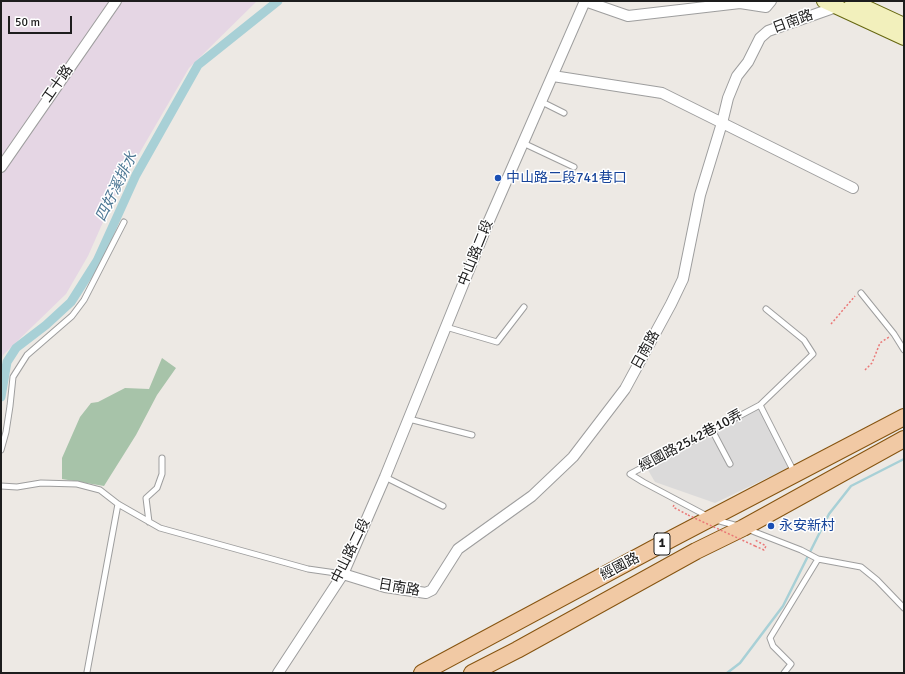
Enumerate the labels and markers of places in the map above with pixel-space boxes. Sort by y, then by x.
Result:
place label: 中山路二段741巷口 [506,170,627,186]
marker: 中山路二段741巷口 [493,173,503,183]
place label: 永安新村 [779,518,835,534]
marker: 永安新村 [766,521,776,531]

